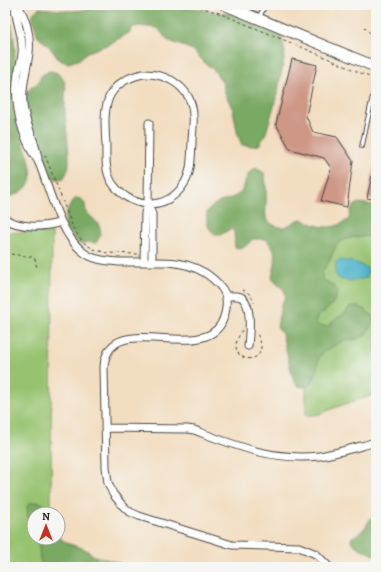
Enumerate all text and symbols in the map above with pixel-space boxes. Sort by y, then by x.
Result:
north arrow [26,506,66,546]
text: N [42,509,50,524]

